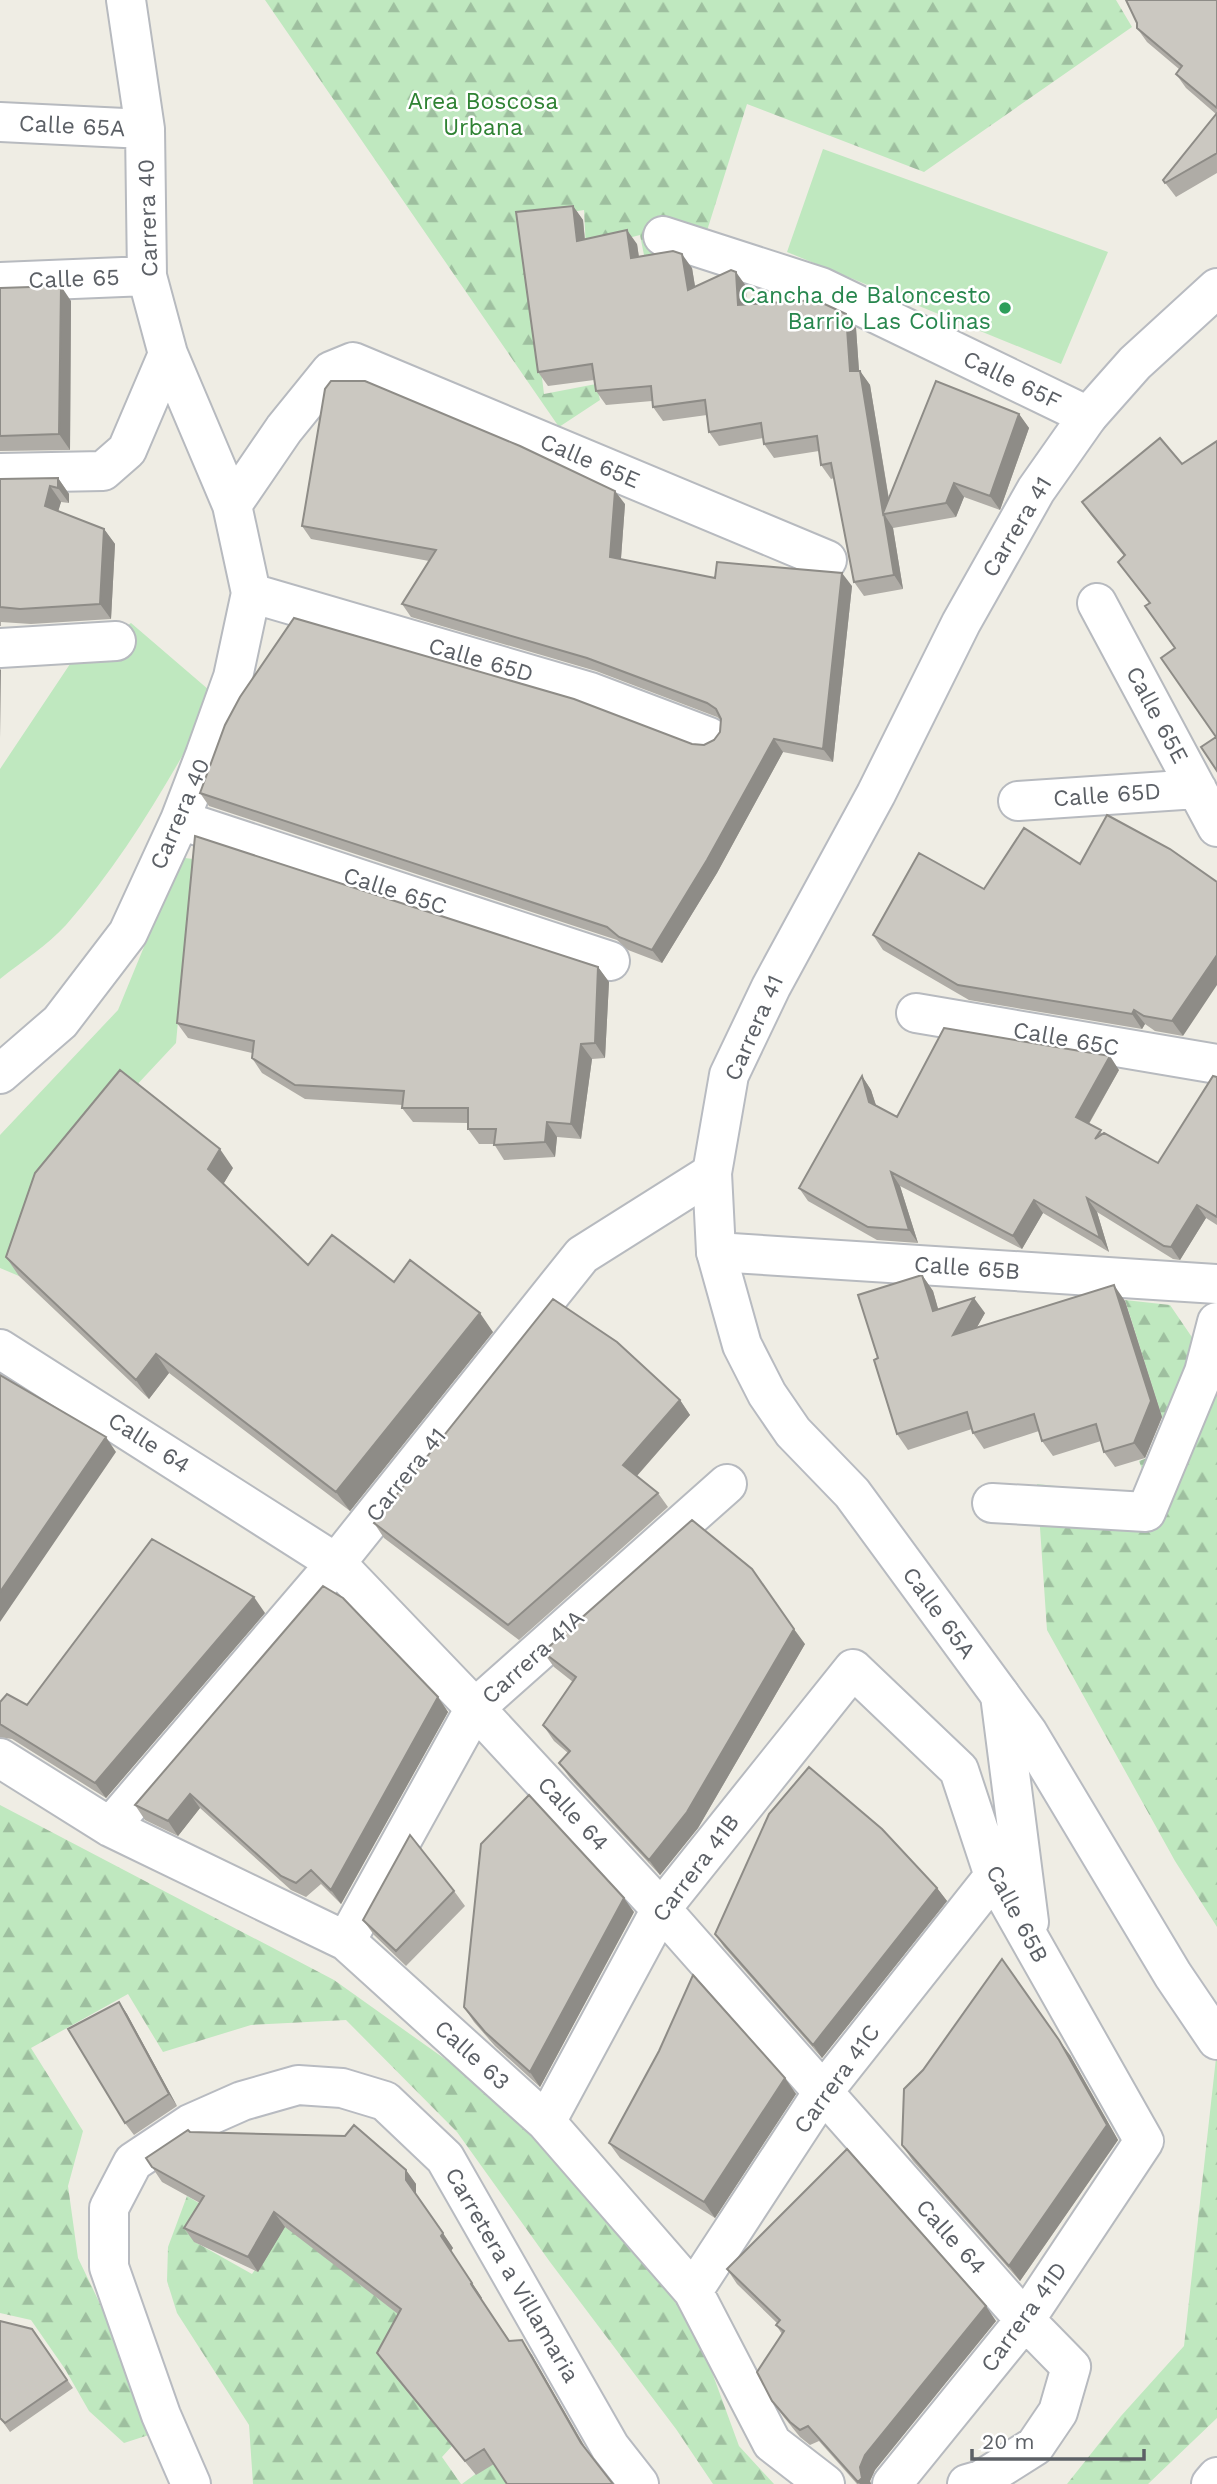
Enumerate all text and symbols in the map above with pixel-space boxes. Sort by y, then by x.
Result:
park label: Area Boscosa Urbana [408,88,558,141]
street label: Calle 65A [18,110,126,142]
street label: Carrera 40 [132,158,164,278]
street label: Calle 65 [28,264,120,294]
place label: Cancha de Baloncesto Barrio Las Colinas [740,282,991,335]
marker: Cancha de Baloncesto Barrio Las Colinas [997,300,1013,316]
street label: Calle 65F [959,345,1065,415]
street label: Calle 65E [536,428,644,494]
street label: Carrera 41 [976,472,1058,582]
street label: Calle 65D [425,632,537,688]
street label: Calle 65E [1120,662,1194,768]
street label: Carrera 40 [144,754,216,874]
street label: Calle 65D [1052,778,1162,812]
street label: Calle 65C [340,862,450,920]
street label: Carrera 41 [719,971,789,1085]
street label: Calle 65C [1011,1016,1121,1062]
street label: Calle 65B [913,1251,1021,1285]
street label: Calle 64 [103,1407,195,1479]
street label: Carrera 41 [360,1423,452,1527]
street label: Calle 65A [897,1562,981,1664]
street label: Carrera 41A [477,1604,589,1710]
street label: Calle 64 [532,1771,614,1857]
street label: Carrera 41B [647,1809,745,1927]
street label: Calle 65B [980,1861,1054,1967]
street label: Calle 63 [429,2014,515,2096]
street label: Carrera 41C [788,2019,886,2139]
street label: Carretera a Villamaria [439,2163,585,2387]
street label: Calle 64 [910,2194,992,2280]
street label: Carrera 41D [975,2257,1073,2377]
scale bar [972,2418,1144,2462]
text: 20 m [982,2429,1034,2454]

